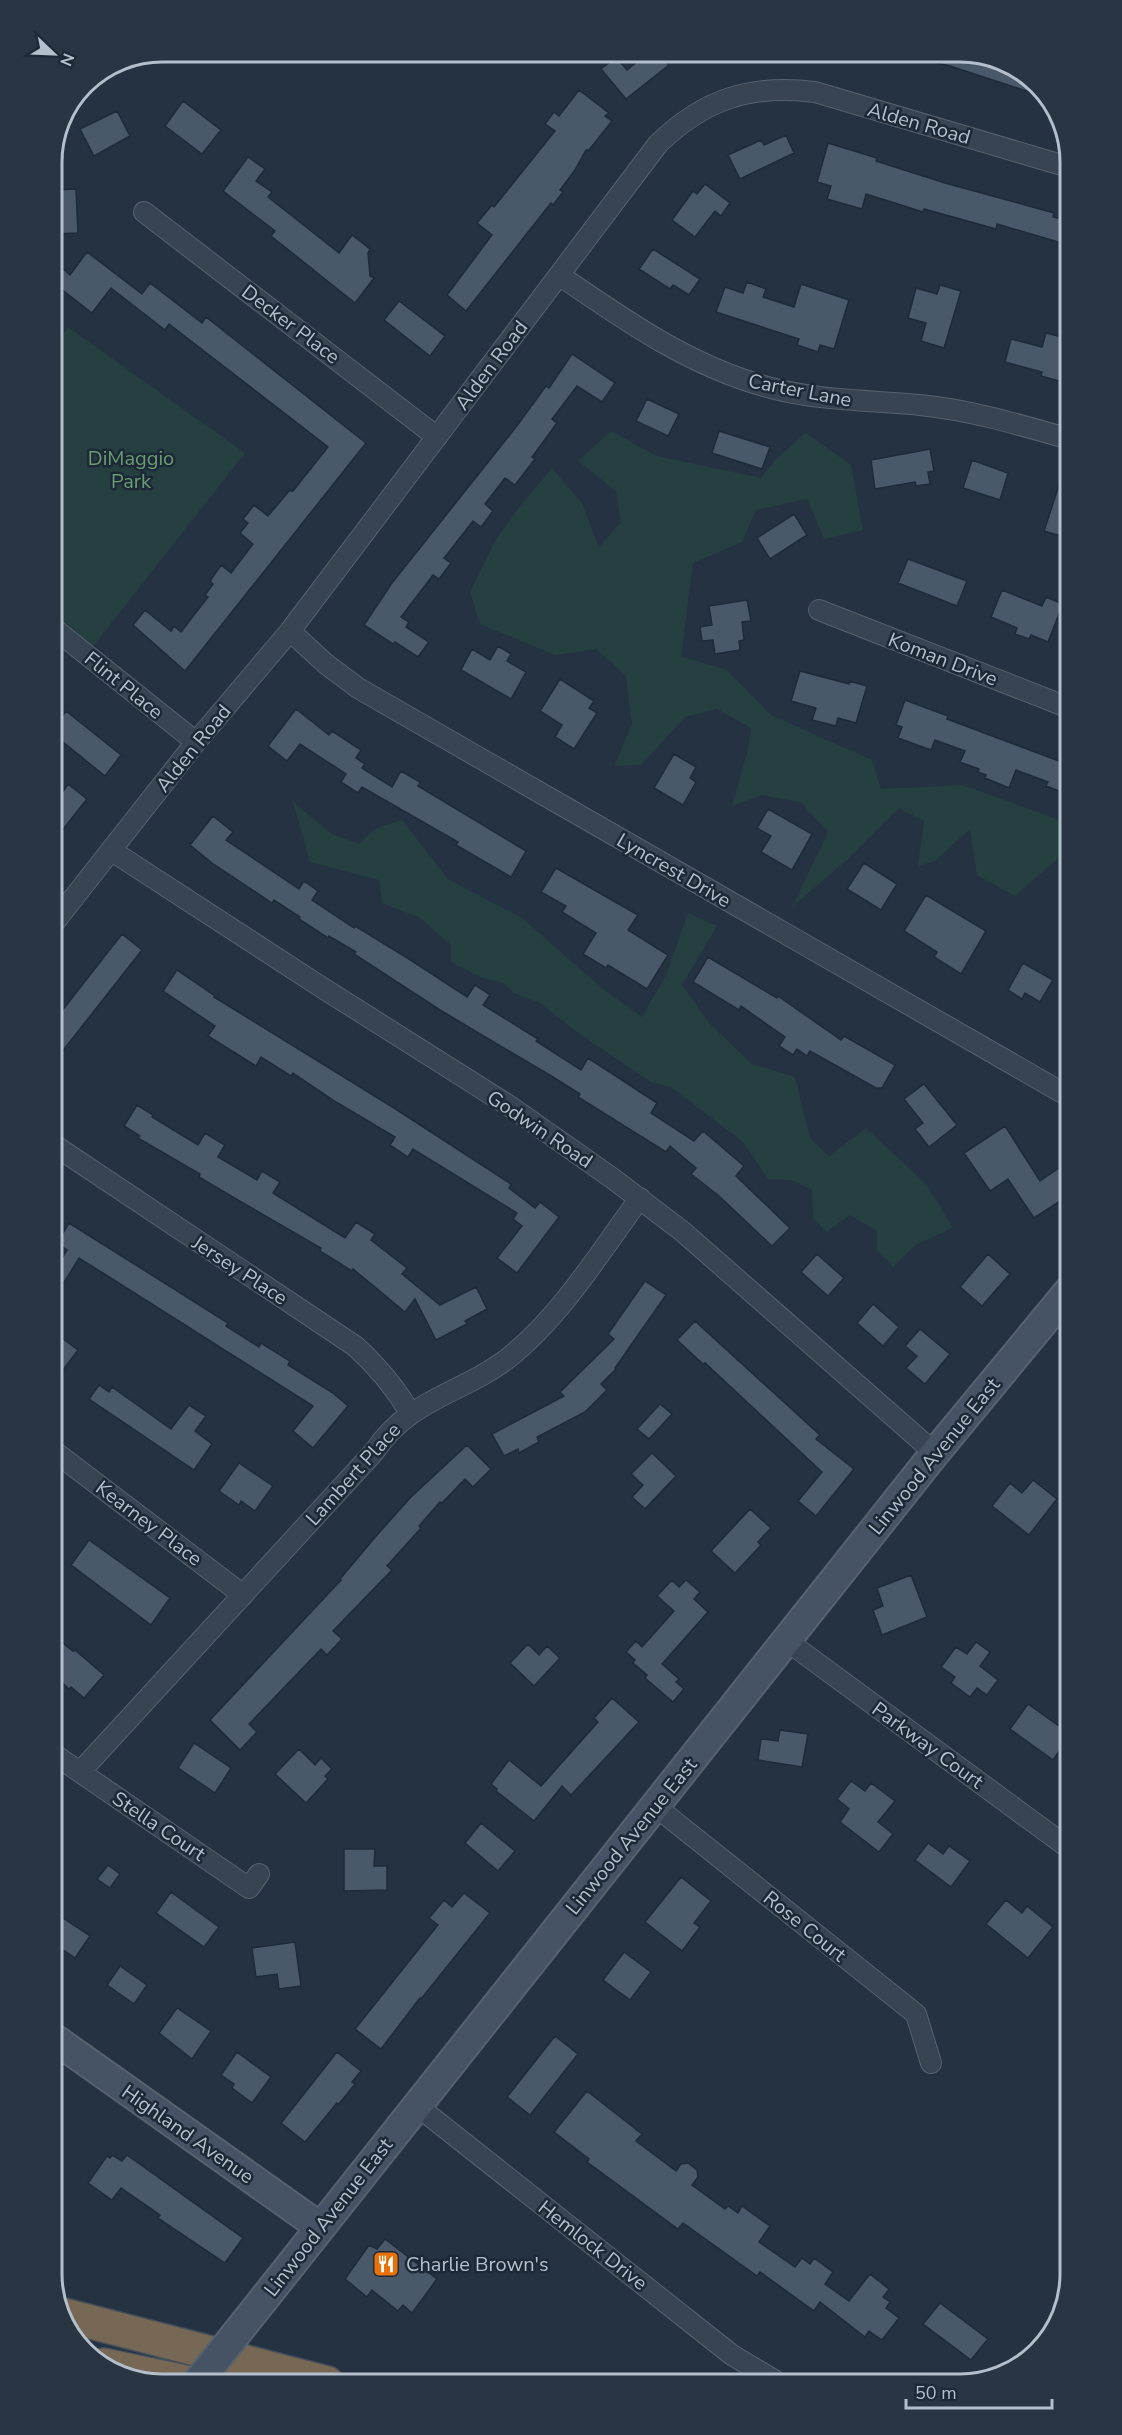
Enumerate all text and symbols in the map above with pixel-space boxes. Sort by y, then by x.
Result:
north arrow [24,24,84,84]
text: N [54,50,79,69]
street label: Alden Road [864,96,973,151]
street label: Decker Place [236,279,345,370]
street label: Alden Road [449,315,534,416]
street label: Carter Lane [746,367,854,414]
park label: DiMaggio Park [88,445,174,495]
street label: Koman Drive [884,626,1001,693]
street label: Flint Place [79,645,169,725]
street label: Alden Road [150,699,237,798]
street label: Lyncrest Drive [612,827,736,914]
street label: Godwin Road [482,1084,598,1175]
street label: Jersey Place [186,1229,293,1311]
street label: Linwood Avenue East [863,1372,1007,1540]
street label: Lambert Place [300,1417,407,1532]
street label: Kearney Place [90,1474,207,1572]
street label: Parkway Court [866,1696,990,1796]
street label: Linwood Avenue East [560,1752,704,1920]
street label: Stella Court [107,1785,212,1868]
street label: Rose Court [758,1885,853,1969]
street label: Highland Avenue [116,2079,259,2190]
street label: Linwood Avenue East [258,2132,399,2302]
street label: Hemlock Drive [532,2194,653,2297]
restaurant icon: Charlie Brown's [371,2249,401,2279]
place label: Charlie Brown's [406,2251,549,2278]
scale bar [906,2372,1052,2410]
text: 50 m [915,2381,957,2405]

